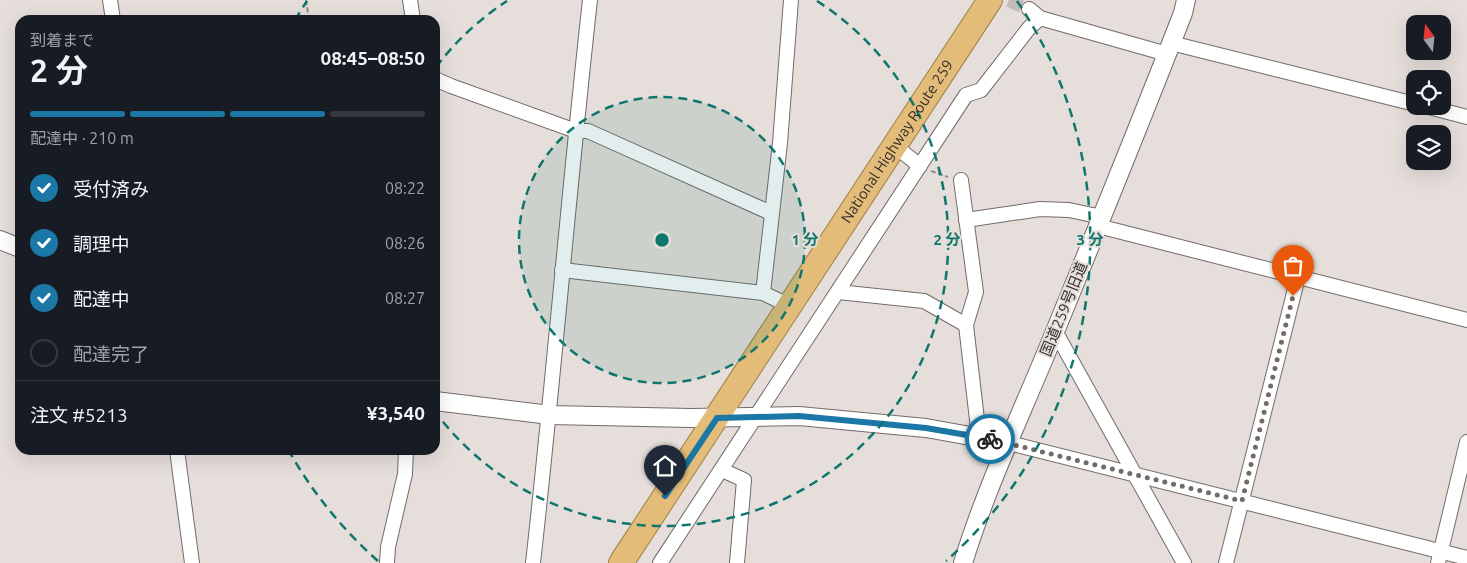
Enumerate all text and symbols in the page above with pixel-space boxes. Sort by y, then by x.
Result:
north arrow [1406,15,1451,60]
map controls [1406,15,1451,170]
text: 到着まで [30,31,94,49]
text: 08:45–08:50 [320,47,425,69]
text: 2 分 [30,52,88,88]
street label: National Highway Route 259 [837,56,956,226]
button: locate [1406,70,1451,115]
button: layers [1406,125,1451,170]
text: 配達中 · 210 m [30,129,134,147]
icon: check [30,174,58,202]
text: 受付済み [73,178,149,200]
text: 08:22 [385,179,425,197]
icon: check [30,229,58,257]
centre of rings [653,231,671,249]
text: 1 分 [791,231,819,248]
text: 2 分 [933,231,961,248]
text: 3 分 [1076,231,1104,248]
text: 調理中 [73,233,130,255]
text: 08:26 [385,234,425,252]
pin [1272,245,1314,296]
icon: bag [1279,252,1307,280]
street label: 国道259号旧道 [1037,259,1090,359]
icon: check [30,284,58,312]
text: 配達中 [73,288,130,310]
text: 08:27 [385,289,425,307]
text: 配達完了 [73,343,149,365]
text: ¥3,540 [367,402,425,424]
text: 注文 #5213 [30,404,128,426]
courier [965,414,1015,464]
icon: bike [976,425,1004,453]
pin [644,445,686,496]
icon: home [651,452,679,480]

